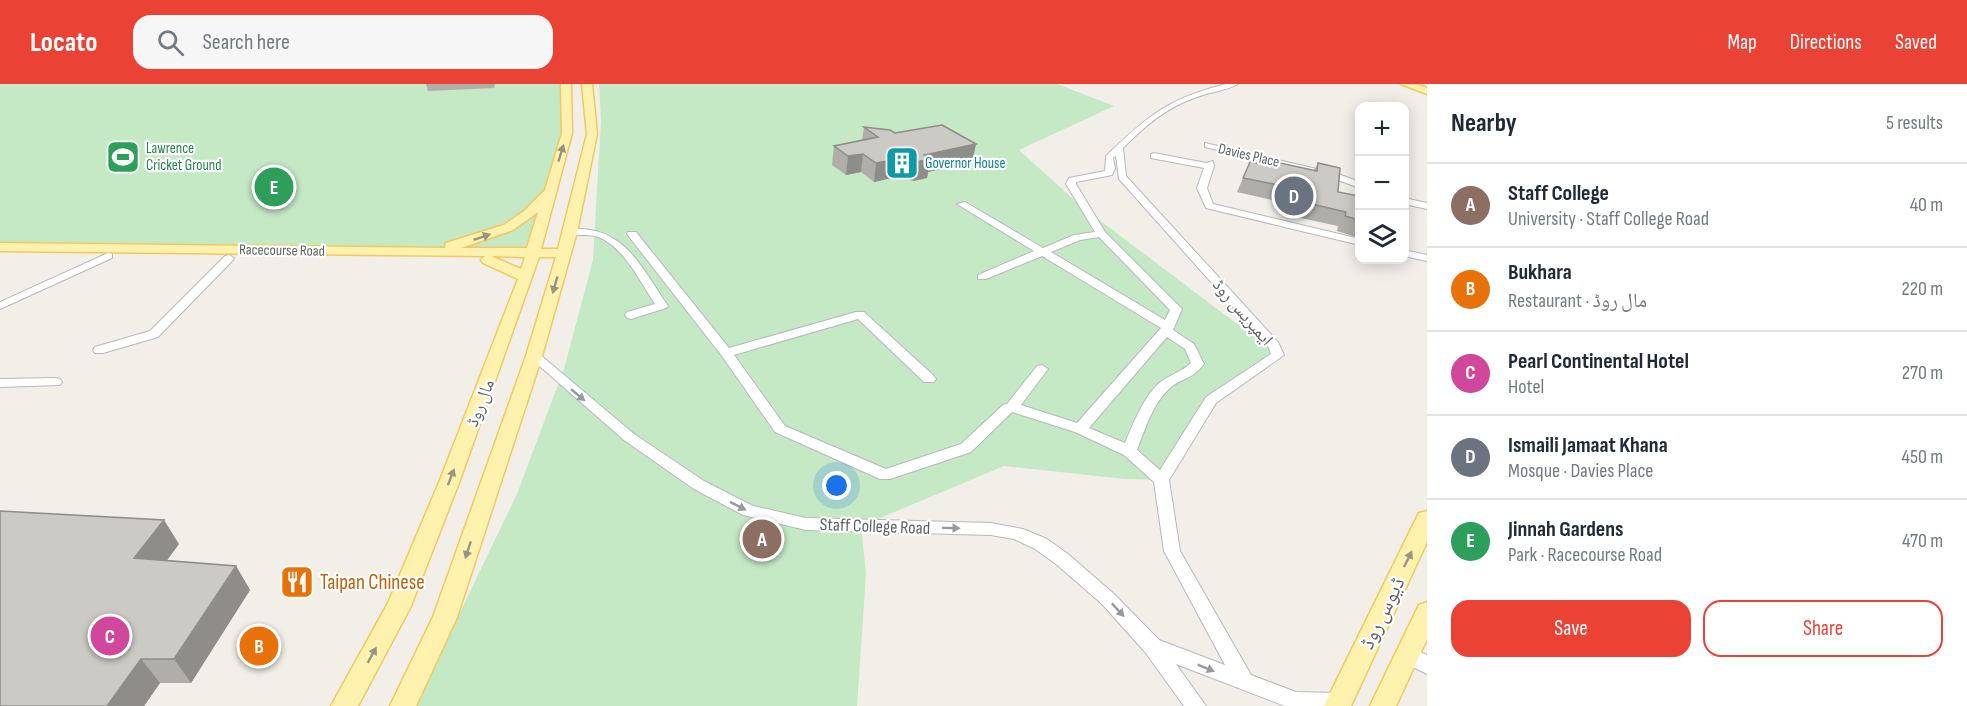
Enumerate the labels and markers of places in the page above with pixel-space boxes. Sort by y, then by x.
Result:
sports icon: Lawrence Cricket Ground [105,139,141,175]
place label: Lawrence Cricket Ground [146,139,222,175]
building icon: Governor House [884,145,920,181]
place label: Governor House [925,154,1006,173]
pin: E [254,164,294,210]
pin: D [1274,174,1314,218]
pin: A [742,516,782,562]
restaurant icon: Taipan Chinese [279,564,315,600]
place label: Taipan Chinese [320,570,425,595]
pin: C [90,614,130,658]
pin: B [240,624,278,668]

